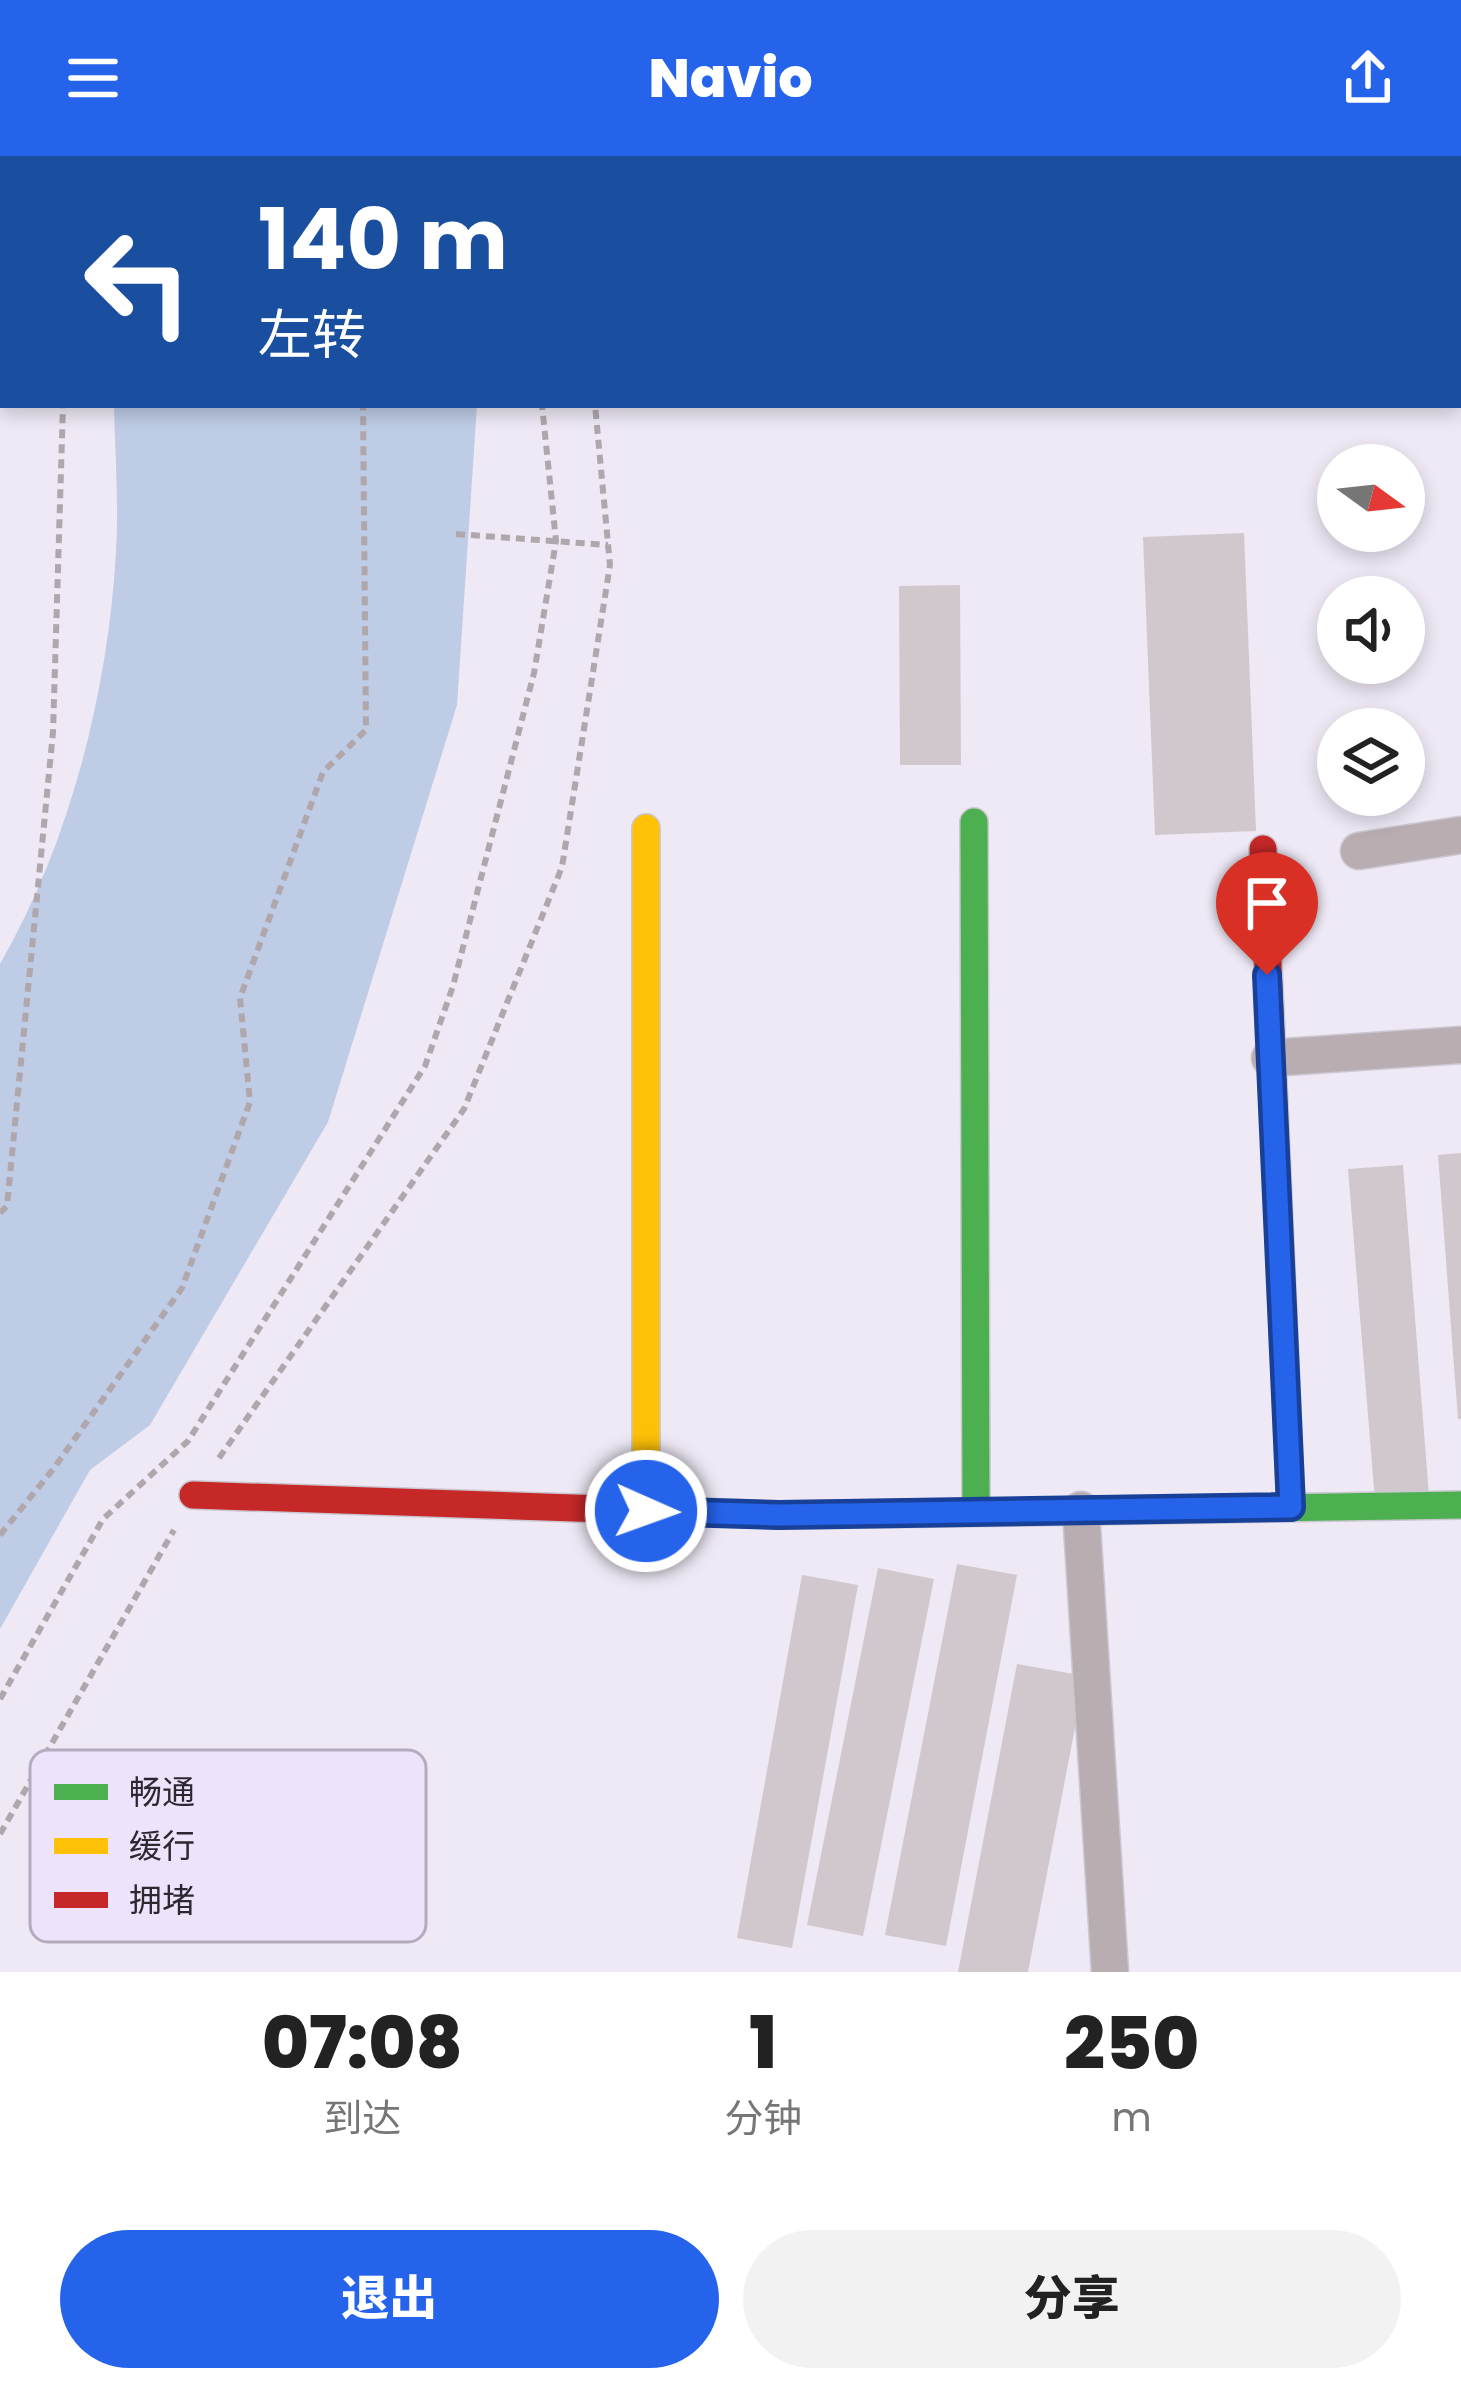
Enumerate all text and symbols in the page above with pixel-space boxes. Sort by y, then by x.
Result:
text: Navio [648,40,813,116]
icon: menu [60,45,126,111]
icon: share [1335,45,1401,111]
text: 140 m [258,181,508,298]
icon: left [60,204,216,360]
text: 左转 [258,297,366,373]
north arrow [1317,444,1425,552]
map controls [1317,444,1425,816]
button: sound [1317,576,1425,684]
button: layers [1317,708,1425,816]
pin [1216,852,1318,975]
icon: arrive [1234,870,1300,936]
position arrow [583,1448,709,1574]
legend [30,1750,426,1942]
text: 畅通 [129,1769,195,1816]
text: 缓行 [129,1823,195,1870]
text: 拥堵 [129,1877,195,1924]
text: 07:08 [262,1992,463,2093]
text: 1 [749,1992,777,2093]
text: 250 [1064,1993,1199,2094]
text: m [1112,2090,1152,2145]
text: 到达 [323,2091,401,2146]
text: 分钟 [724,2091,802,2146]
button: 退出 [60,2230,719,2368]
button: 分享 [743,2230,1401,2368]

